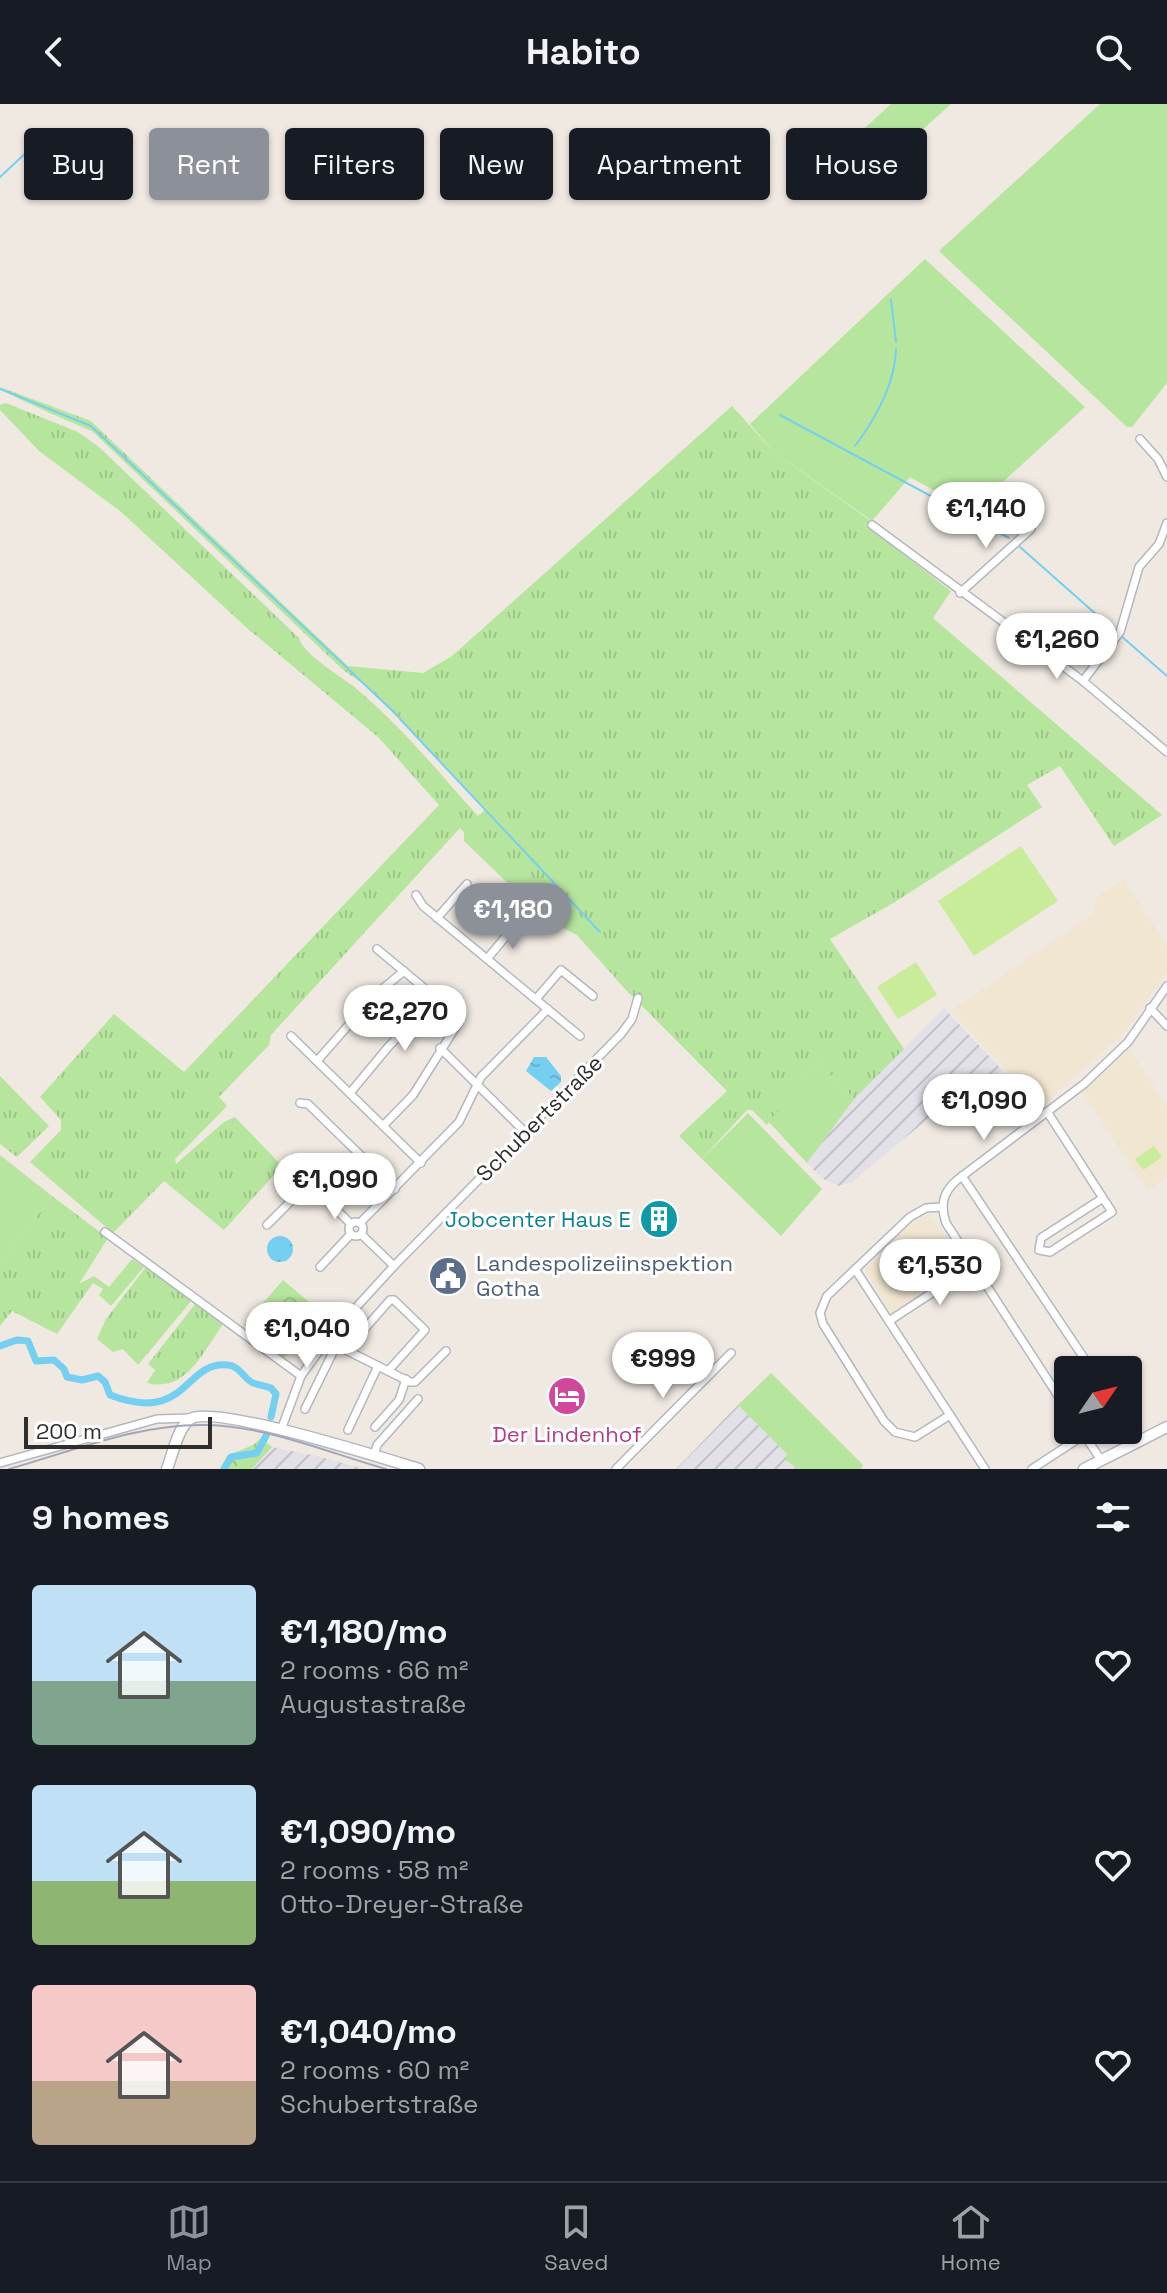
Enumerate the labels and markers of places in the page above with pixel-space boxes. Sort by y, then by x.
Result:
pin: €1,140 [921,482,1051,550]
pin: €1,260 [992,613,1122,681]
pin: €1,180 [448,883,578,951]
pin: €2,270 [340,985,470,1053]
pin: €1,090 [919,1074,1049,1142]
pin: €1,090 [270,1153,400,1221]
building icon: Jobcenter Haus E [638,1198,680,1240]
place label: Jobcenter Haus E [445,1205,631,1233]
pin: €1,530 [875,1239,1005,1307]
place label: Landespolizeiinspektion Gotha [476,1249,733,1302]
public building icon: Landespolizeiinspektion Gotha [427,1255,469,1297]
pin: €1,040 [242,1302,372,1370]
pin: €999 [616,1332,710,1400]
hotel icon: Der Lindenhof [546,1375,588,1417]
place label: Der Lindenhof [492,1420,642,1448]

